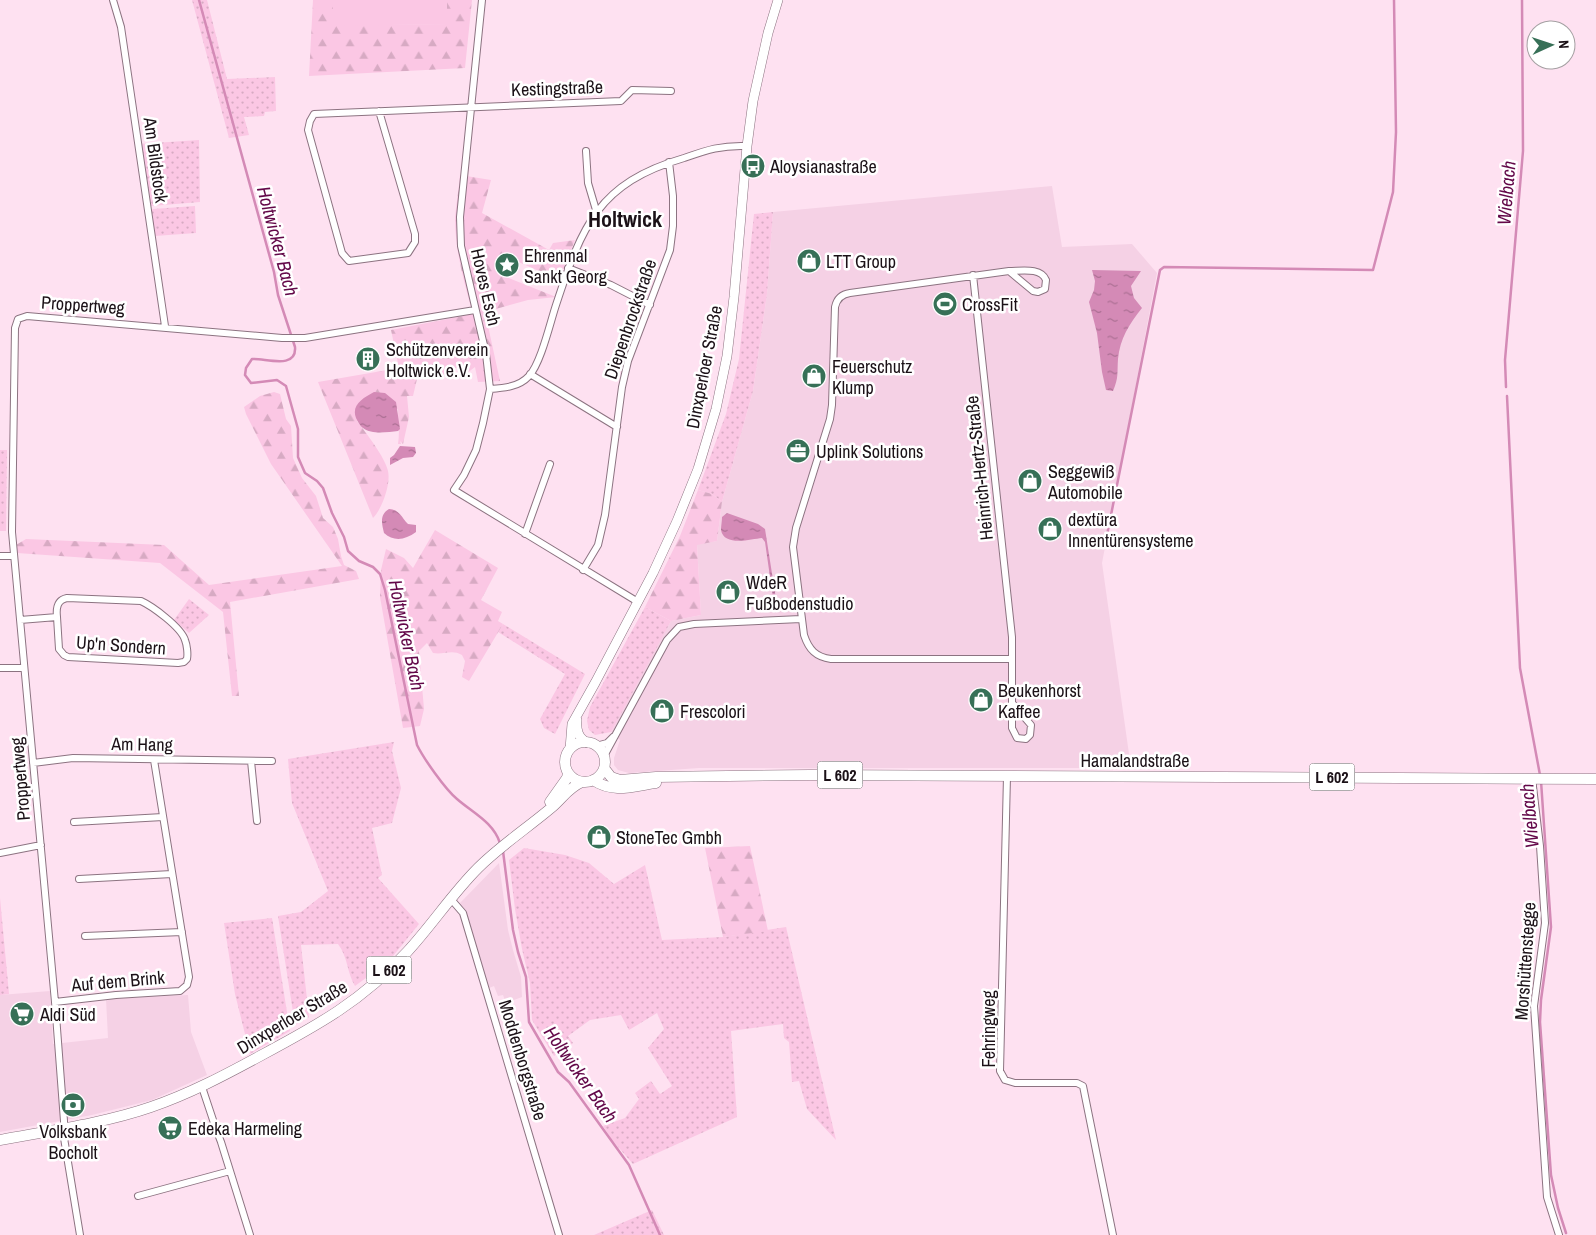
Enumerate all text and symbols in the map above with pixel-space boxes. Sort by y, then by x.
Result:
north arrow [1526,20,1576,70]
text: N [1555,40,1573,49]
street label: Kestingstraße [511,74,603,102]
street label: Am Bildstock [137,115,174,205]
bus stop icon: Aloysianastraße [740,153,766,179]
place label: Aloysianastraße [769,154,877,179]
water label: Wielbach [1490,160,1522,226]
water label: Holtwicker Bach [251,183,305,299]
district label: Holtwick [588,204,663,234]
place label: Ehrenmal Sankt Georg [524,243,608,289]
street label: Hoves Esch [465,246,507,328]
shop icon: LTT Group [796,248,822,274]
place label: LTT Group [826,249,896,274]
place icon: Ehrenmal Sankt Georg [494,252,520,278]
street label: Diepenbrockstraße [598,256,662,382]
street label: Proppertweg [40,290,126,320]
sports icon: CrossFit [932,291,958,317]
place label: CrossFit [962,292,1018,317]
street label: Dinxperloer Straße [680,303,728,431]
place label: Schützenverein Holtwick e.V. [386,337,489,383]
building icon: Schützenverein Holtwick e.V. [355,346,381,372]
place label: Feuerschutz Klump [832,354,913,400]
shop icon: Feuerschutz Klump [801,363,827,389]
street label: Heinrich-Hertz-Straße [959,395,999,541]
office icon: Uplink Solutions [785,438,811,464]
place label: Uplink Solutions [816,439,923,464]
place label: Seggewiß Automobile [1047,459,1123,505]
shop icon: Seggewiß Automobile [1017,468,1043,494]
place label: dextüra Innentürensysteme [1068,507,1194,553]
shop icon: dextüra Innentürensysteme [1037,516,1063,542]
place label: WdeR Fußbodenstudio [746,570,854,616]
water label: Holtwicker Bach [383,577,431,693]
shop icon: WdeR Fußbodenstudio [715,579,741,605]
street label: Up'n Sondern [75,629,167,661]
place label: Beukenhorst Kaffee [998,678,1081,724]
shop icon: Beukenhorst Kaffee [968,687,994,713]
shop icon: Frescolori [649,698,675,724]
place label: Frescolori [680,699,746,724]
street label: Am Hang [110,731,174,757]
street label: Proppertweg [4,735,36,822]
street label: Hamalandstraße [1080,748,1190,773]
road number: L 602 [818,762,862,788]
road number: L 602 [1310,764,1354,790]
water label: Wielbach [1513,783,1545,849]
shop icon: StoneTec Gmbh [586,824,612,850]
place label: StoneTec Gmbh [616,825,722,850]
street label: Morshüttenstegge [1508,901,1542,1021]
road number: L 602 [366,956,412,984]
street label: Auf dem Brink [69,964,166,998]
street label: Dinxperloer Straße [232,974,352,1060]
street label: Fehringweg [976,990,1001,1068]
street label: Moddenborgstraße [493,997,553,1123]
supermarket icon: Aldi Süd [9,1001,35,1027]
place label: Aldi Süd [39,1002,96,1027]
water label: Holtwicker Bach [538,1020,624,1128]
bank icon: Volksbank Bocholt [60,1092,86,1118]
supermarket icon: Edeka Harmeling [157,1115,183,1141]
place label: Edeka Harmeling [188,1116,303,1141]
place label: Volksbank Bocholt [39,1119,107,1165]

